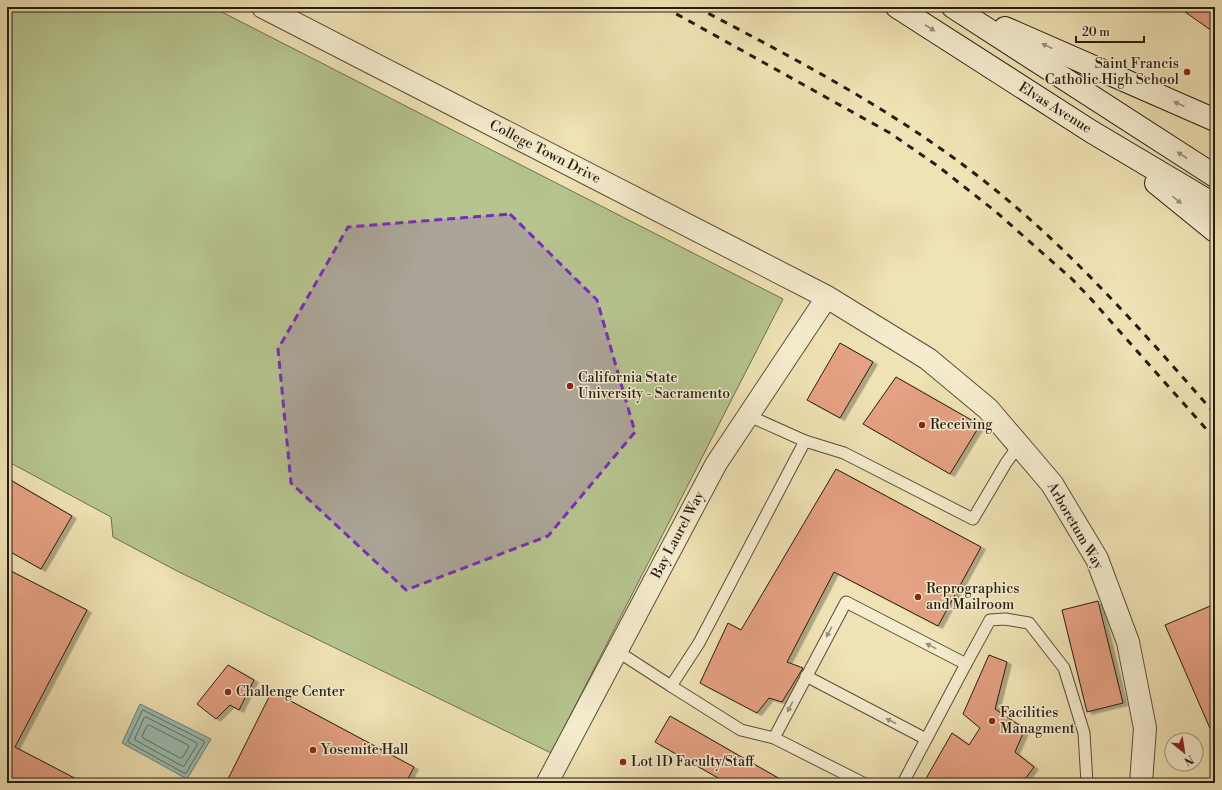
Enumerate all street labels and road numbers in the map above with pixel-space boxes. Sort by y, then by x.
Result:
street label: Elvas Avenue [1015,78,1095,138]
street label: College Town Drive [486,116,604,188]
street label: Arboretum Way [1042,478,1107,573]
street label: Bay Laurel Way [647,488,709,583]

